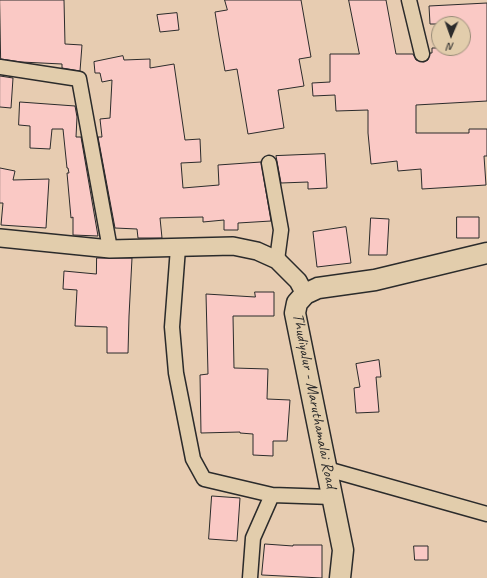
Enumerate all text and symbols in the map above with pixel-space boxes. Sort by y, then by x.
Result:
north arrow [431,16,471,56]
text: N [447,40,454,54]
street label: Thudiyalur - Maruthamalai Road [288,312,340,490]

